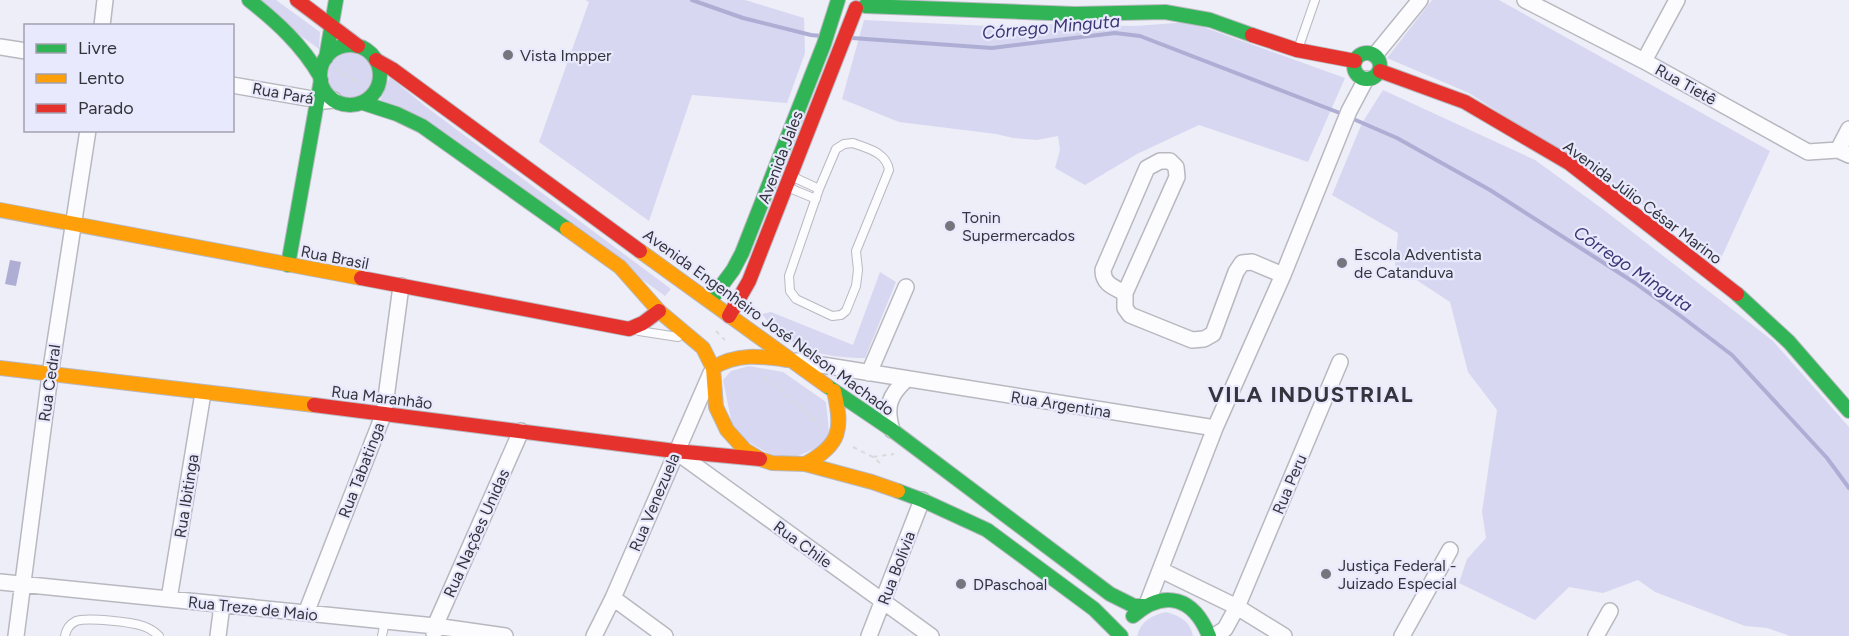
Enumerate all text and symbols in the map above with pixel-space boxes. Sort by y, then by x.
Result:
water label: Córrego Minguta [981,10,1121,44]
legend [24,24,234,132]
text: Livre [78,37,117,59]
place label: Vista Impper [520,46,612,65]
marker: Vista Impper [501,48,515,62]
street label: Rua Tietê [1652,60,1720,109]
text: Lento [78,67,124,89]
street label: Rua Pará [251,79,315,108]
text: Parado [78,97,134,119]
street label: Avenida Jales [754,108,807,206]
street label: Avenida Júlio César Marino [1560,137,1726,268]
place label: Tonin Supermercados [962,208,1075,245]
marker: Tonin Supermercados [943,219,957,233]
water label: Córrego Minguta [1569,221,1697,317]
street label: Avenida Engenheiro José Nelson Machado [640,225,898,420]
street label: Rua Brasil [299,242,371,273]
place label: Escola Adventista de Catanduva [1354,245,1482,282]
marker: Escola Adventista de Catanduva [1335,256,1349,270]
street label: Rua Cedral [35,343,64,423]
district label: VILA INDUSTRIAL [1208,381,1414,408]
street label: Rua Maranhão [330,382,434,413]
street label: Rua Argentina [1009,387,1112,422]
street label: Rua Tabatinga [335,420,388,521]
street label: Rua Venezuela [625,450,684,554]
street label: Rua Peru [1268,451,1311,517]
street label: Rua Ibitinga [170,453,203,539]
street label: Rua Nações Unidas [440,466,513,600]
street label: Rua Chile [770,517,836,572]
street label: Rua Bolívia [874,529,919,608]
place label: Justiça Federal - Juizado Especial [1338,556,1457,593]
marker: Justiça Federal - Juizado Especial [1319,567,1333,581]
place label: DPaschoal [973,575,1047,594]
marker: DPaschoal [954,577,968,591]
street label: Rua Treze de Maio [187,592,319,625]

